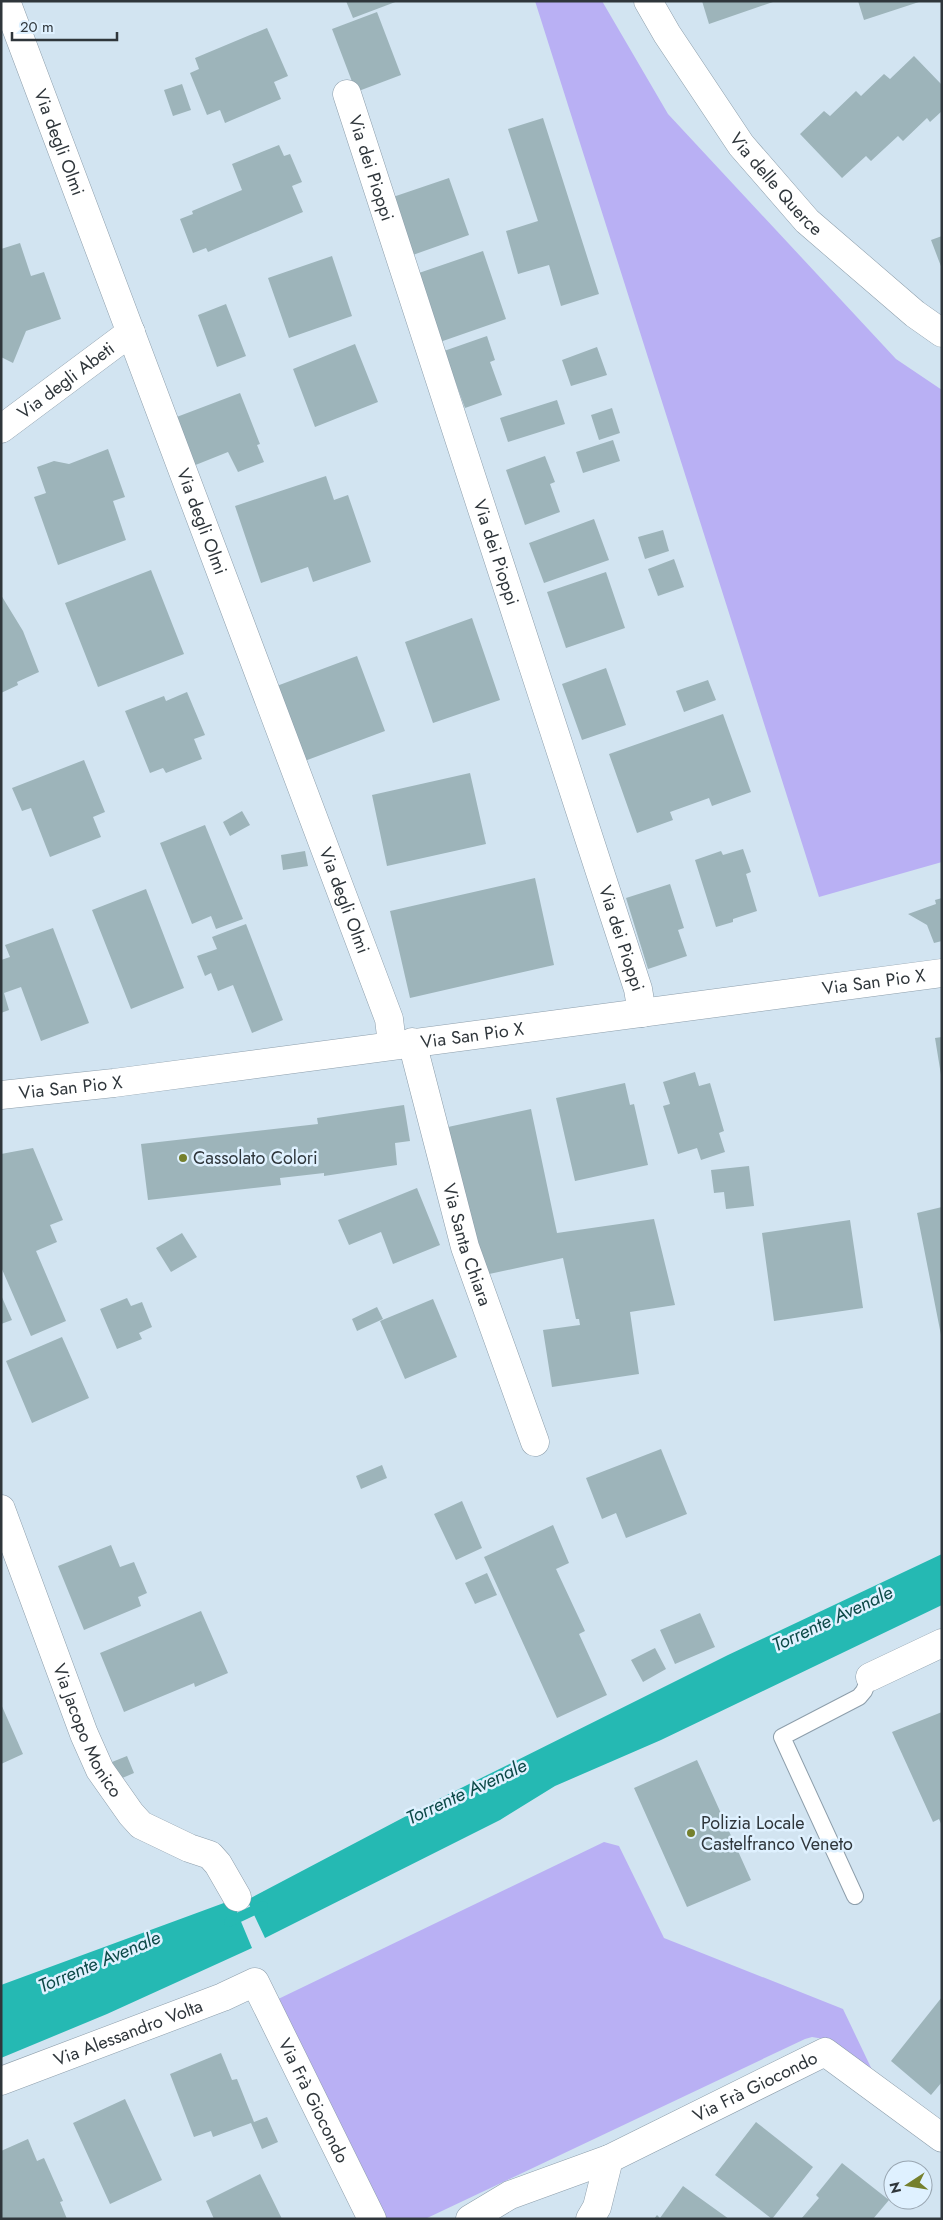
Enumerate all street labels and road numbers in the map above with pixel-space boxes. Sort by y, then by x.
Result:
street label: Via degli Olmi [27,85,91,199]
street label: Via dei Pioppi [342,112,400,224]
street label: Via delle Querce [723,127,828,242]
street label: Via degli Abeti [12,336,120,425]
street label: Via degli Olmi [170,464,234,578]
street label: Via dei Pioppi [467,496,525,609]
street label: Via degli Olmi [313,844,376,957]
street label: Via dei Pioppi [592,882,651,995]
street label: Via San Pio X [821,962,927,1002]
street label: Via San Pio X [419,1016,525,1055]
street label: Via San Pio X [18,1069,124,1106]
street label: Via Santa Chiara [436,1181,498,1310]
street label: Via Jacopo Monico [46,1660,129,1803]
street label: Via Alessandro Volta [50,1993,206,2073]
street label: Via Frà Giocondo [272,2034,355,2168]
street label: Via Frà Giocondo [688,2045,822,2128]

